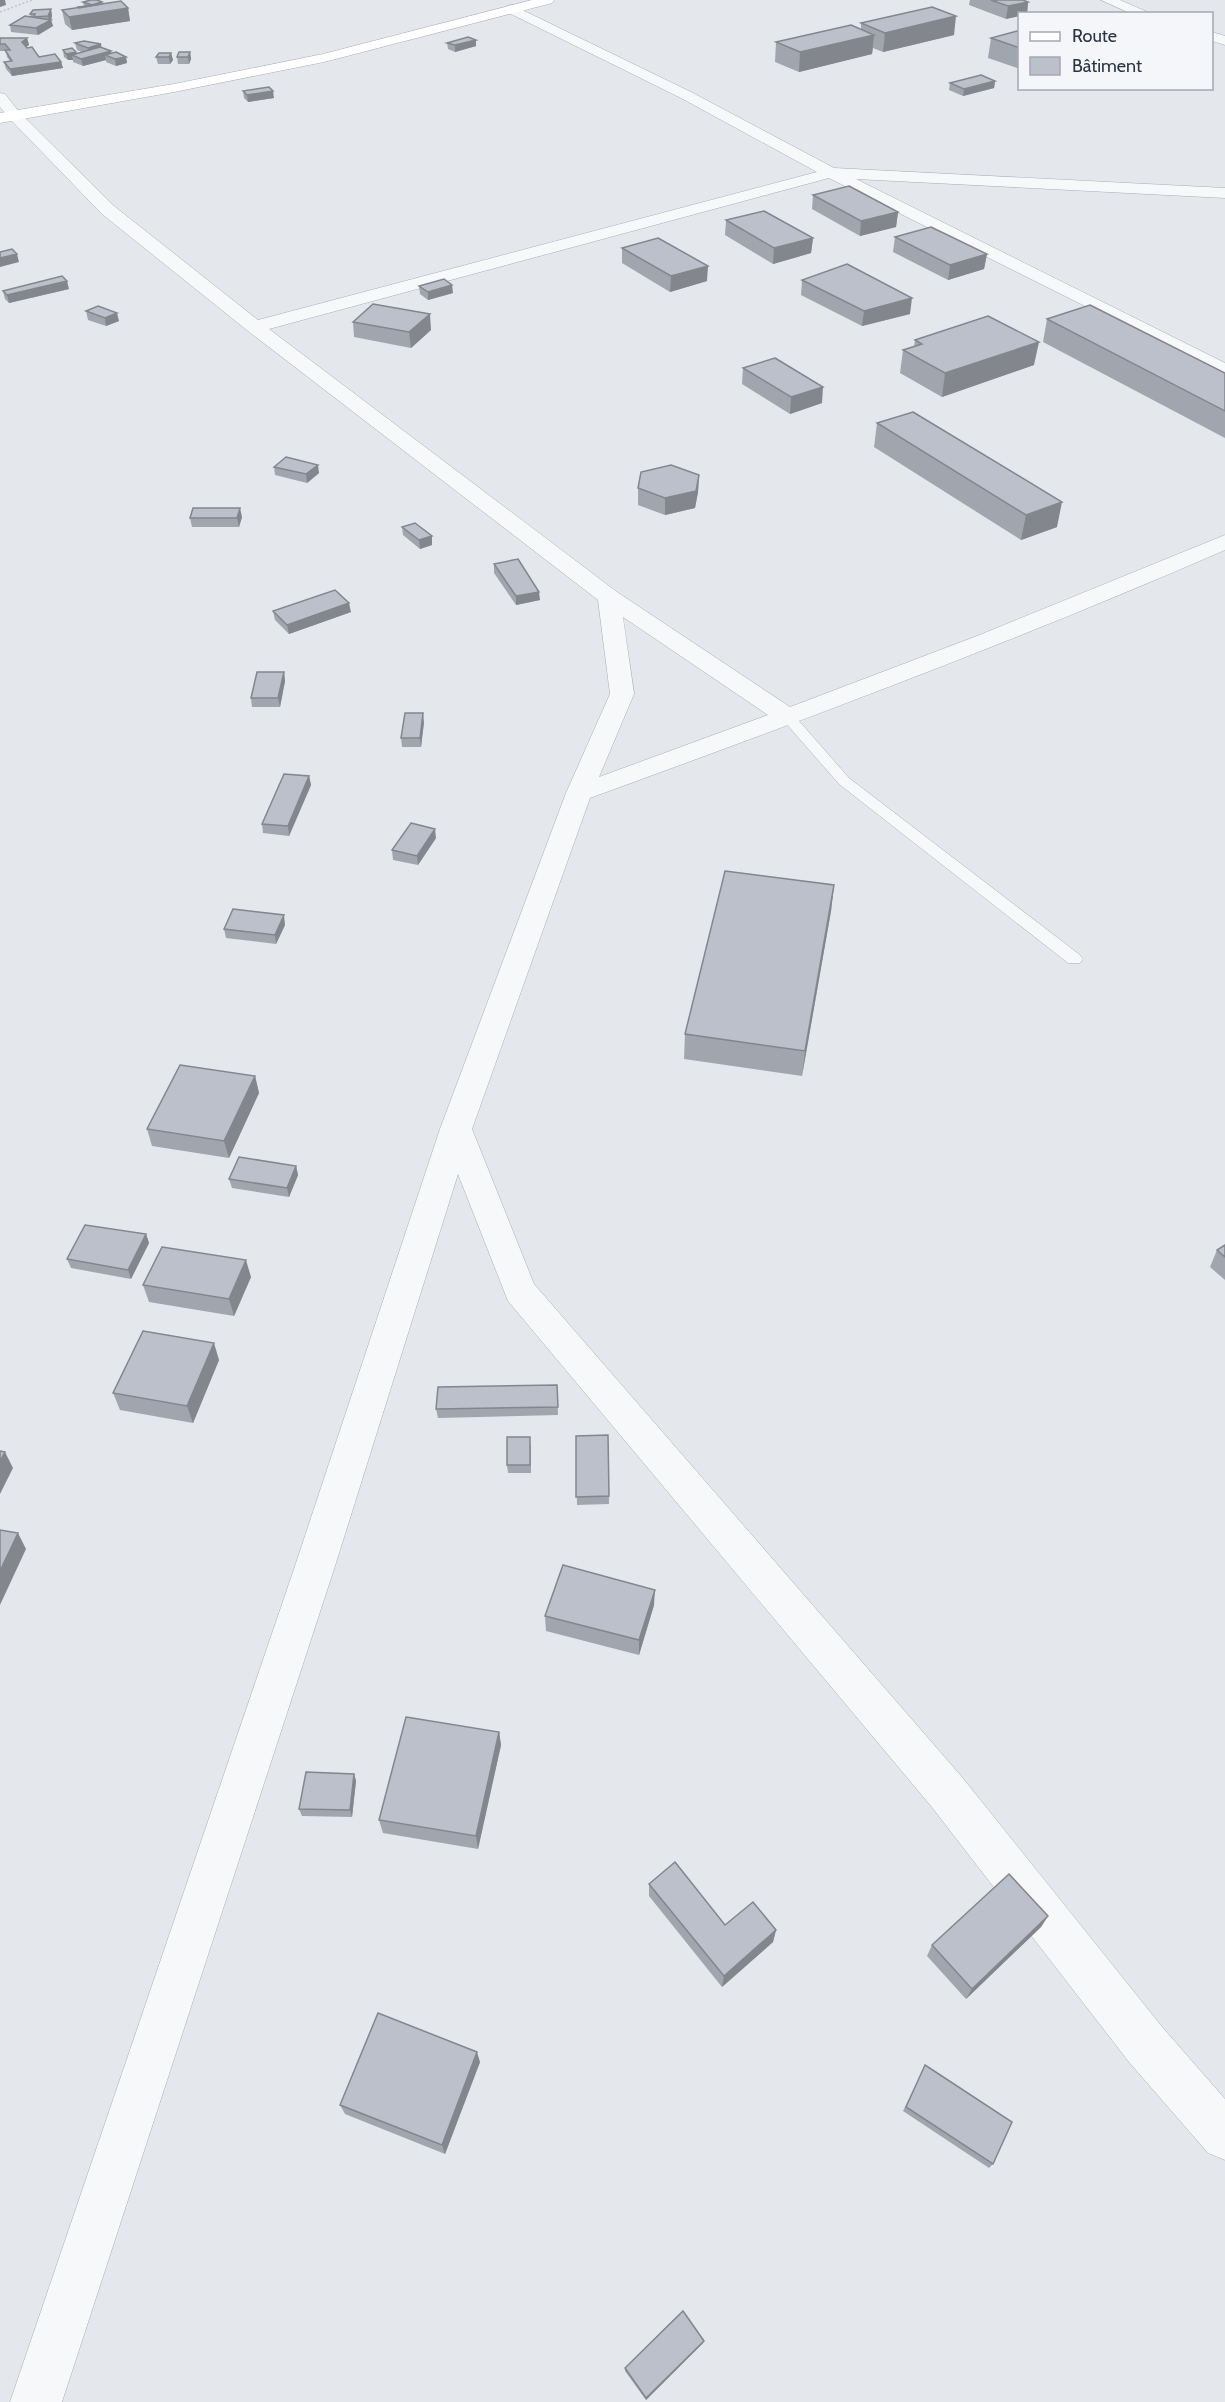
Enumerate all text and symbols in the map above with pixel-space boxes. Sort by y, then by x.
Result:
legend [1018,12,1213,90]
text: Route [1072,25,1117,47]
text: Bâtiment [1072,55,1142,77]

